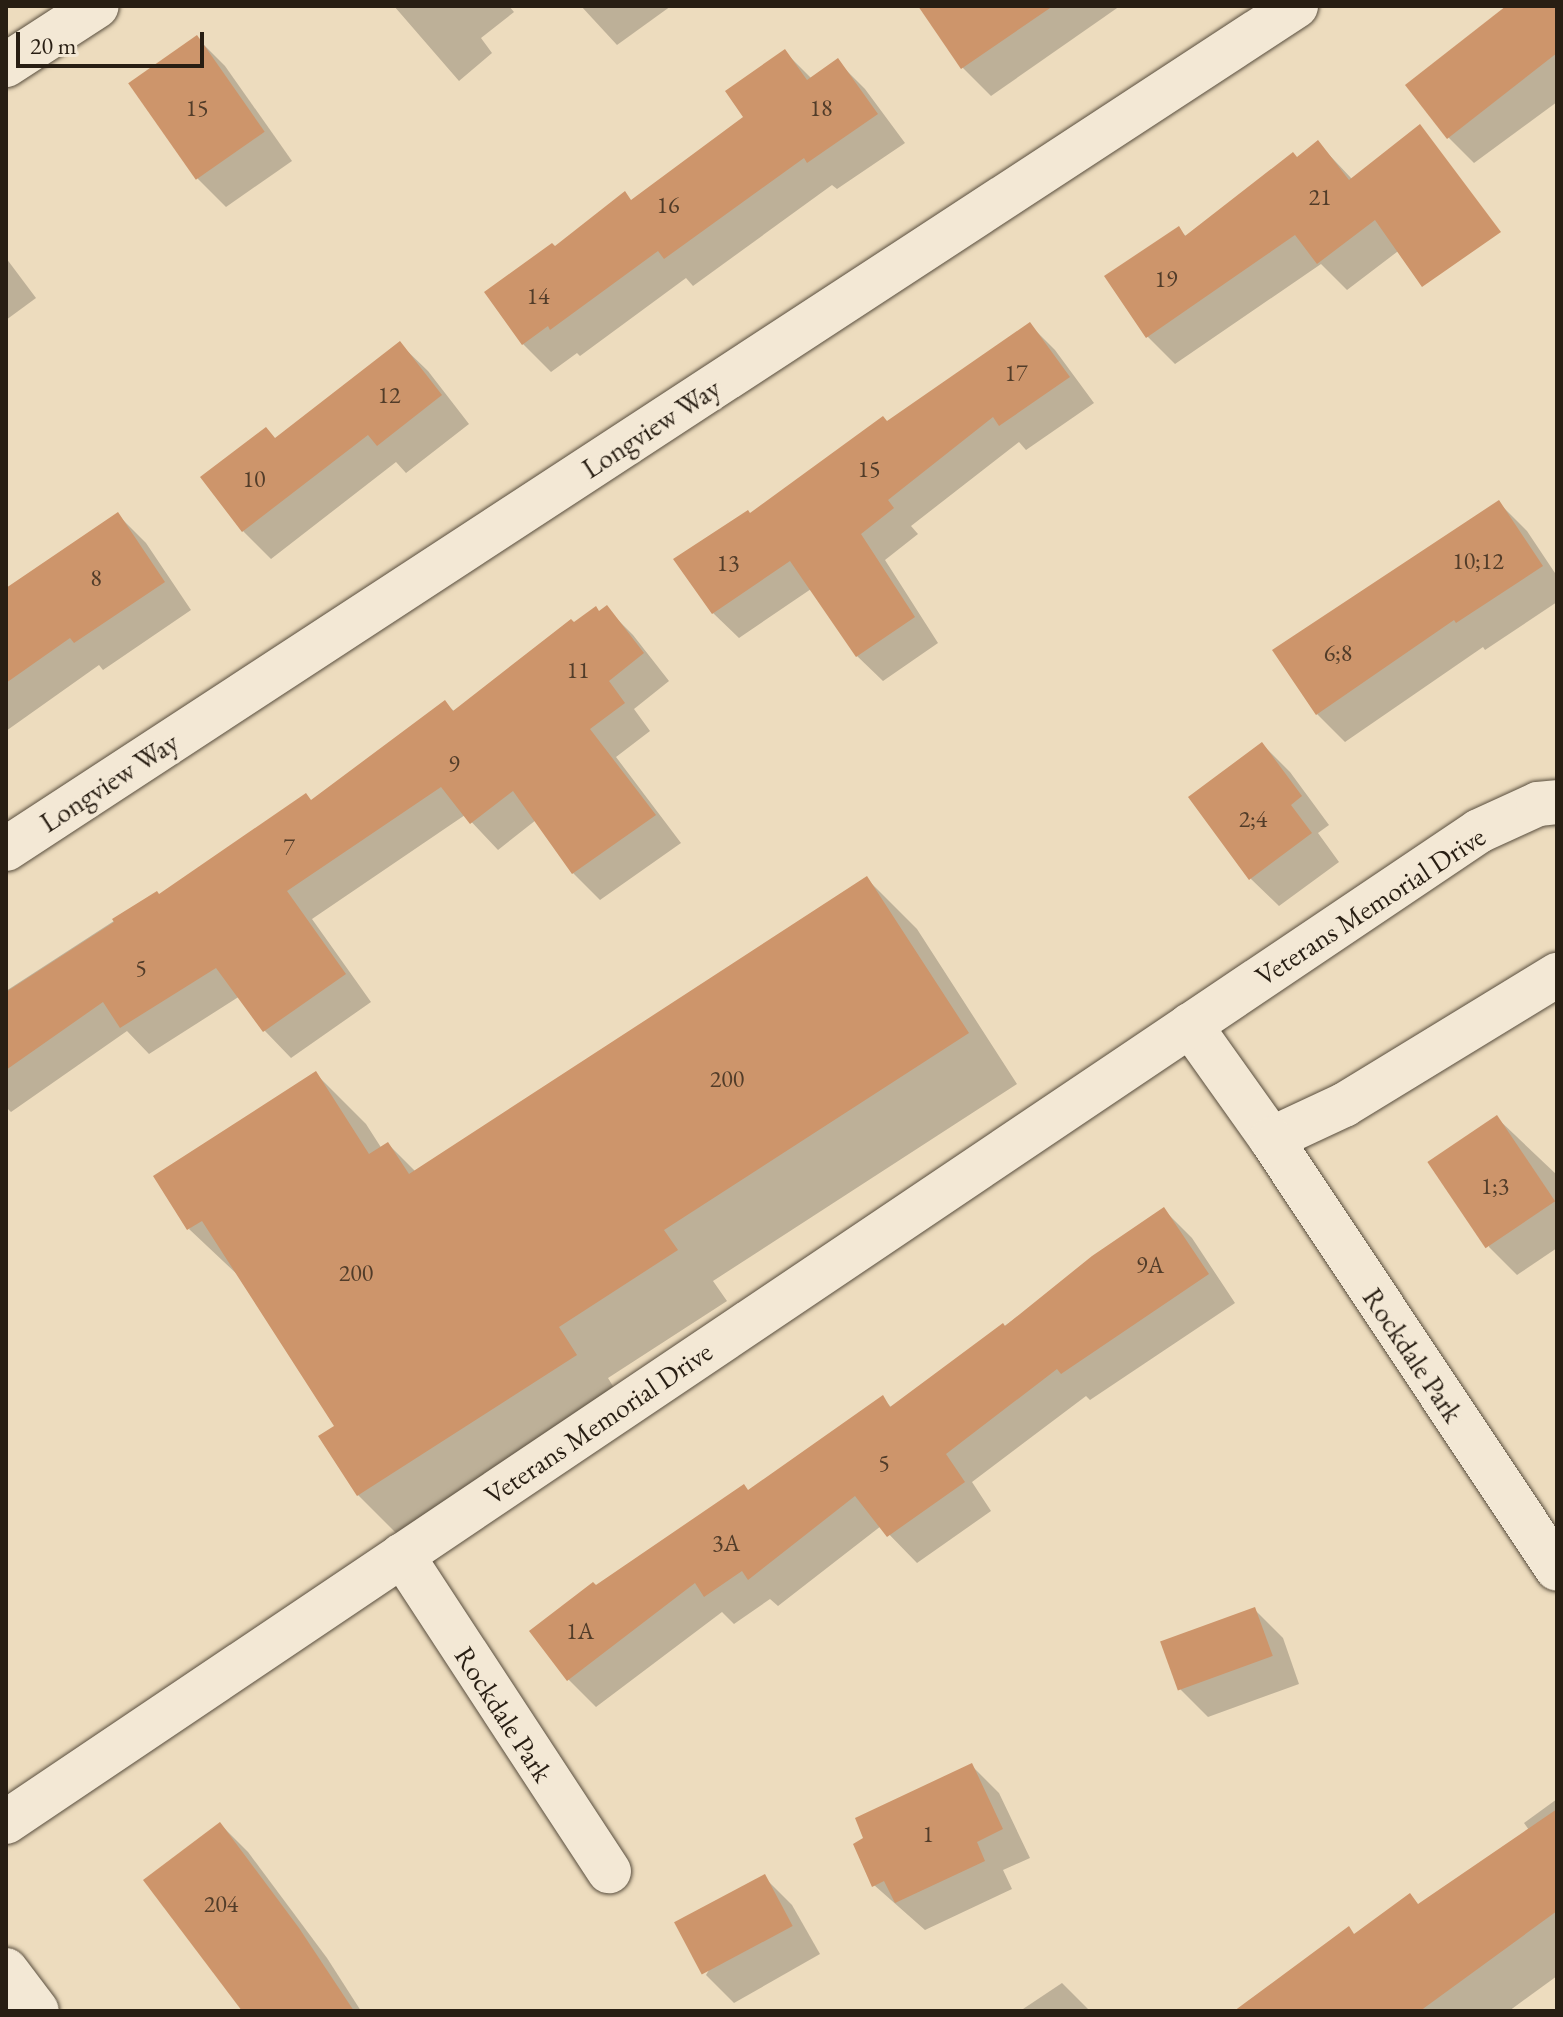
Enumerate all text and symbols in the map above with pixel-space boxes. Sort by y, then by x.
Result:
scale bar [20,16,208,66]
text: 20 m [30,30,77,61]
house number: 15 [185,94,209,122]
house number: 18 [809,94,833,122]
house number: 21 [1308,183,1332,211]
house number: 16 [656,191,680,219]
house number: 19 [1154,265,1178,293]
house number: 14 [526,282,550,310]
house number: 17 [1004,359,1028,387]
street label: Longview Way [576,371,726,485]
house number: 12 [377,381,401,409]
house number: 15 [857,455,881,483]
house number: 10 [242,465,266,493]
house number: 10;12 [1452,547,1504,575]
house number: 13 [716,549,740,577]
house number: 8 [90,564,102,592]
house number: 6;8 [1324,639,1352,667]
house number: 11 [566,656,590,684]
street label: Longview Way [34,725,184,839]
house number: 9 [448,750,460,778]
house number: 2;4 [1239,805,1267,833]
street label: Veterans Memorial Drive [1249,819,1491,993]
house number: 7 [283,833,295,861]
house number: 5 [135,954,147,982]
house number: 200 [710,1065,744,1093]
house number: 1;3 [1481,1172,1509,1200]
house number: 9A [1136,1251,1164,1279]
house number: 200 [339,1259,373,1287]
street label: Rockdale Park [1356,1282,1470,1428]
street label: Veterans Memorial Drive [478,1334,718,1512]
house number: 5 [878,1449,890,1477]
house number: 3A [712,1529,740,1557]
house number: 1A [566,1617,594,1645]
street label: Rockdale Park [448,1640,560,1788]
house number: 1 [922,1820,934,1848]
house number: 204 [204,1890,238,1918]

